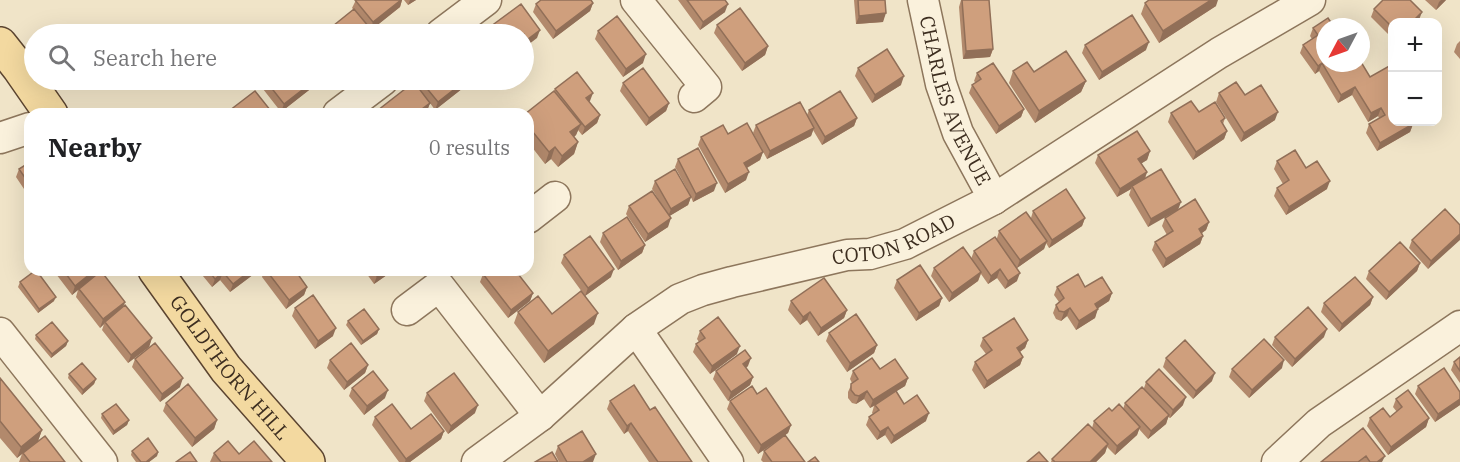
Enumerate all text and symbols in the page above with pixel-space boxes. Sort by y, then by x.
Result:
street label: CHARLES AVENUE [914,13,998,190]
north arrow [1316,18,1370,72]
map controls [1388,18,1442,126]
button: + [1388,18,1442,72]
search box [24,24,534,90]
icon: search [45,41,78,74]
text: Search here [93,43,217,72]
button: − [1388,72,1442,126]
text: Nearby [48,130,142,164]
text: 0 results [429,134,510,161]
street label: COTON ROAD [829,207,959,271]
street label: GOLDTHORN HILL [164,289,296,445]

